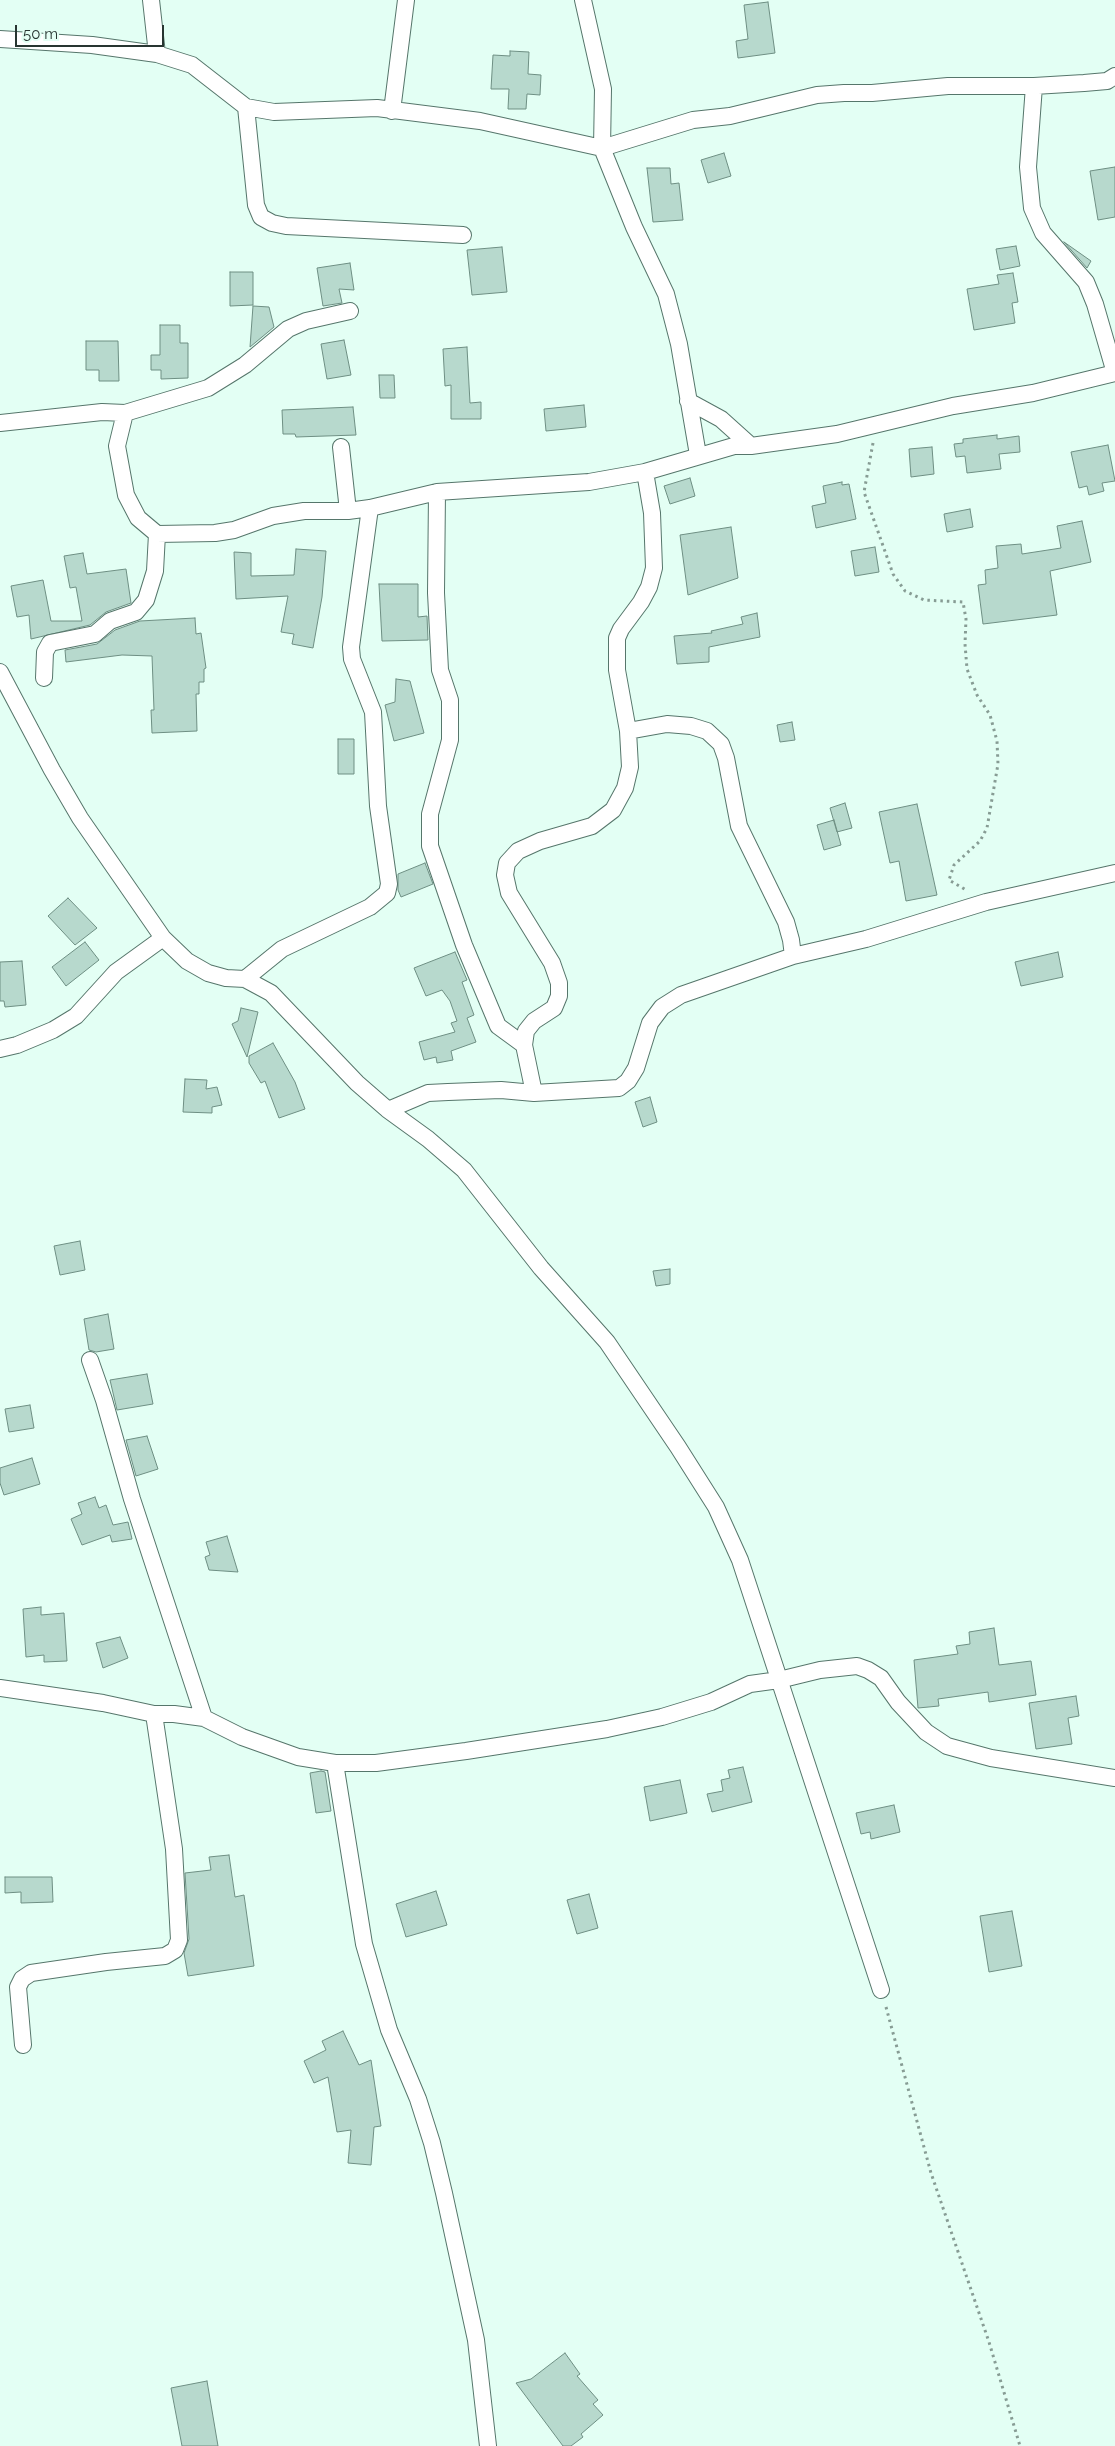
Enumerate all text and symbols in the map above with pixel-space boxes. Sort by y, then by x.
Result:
scale bar [18,15,166,47]
text: 50 m [23,25,58,43]

